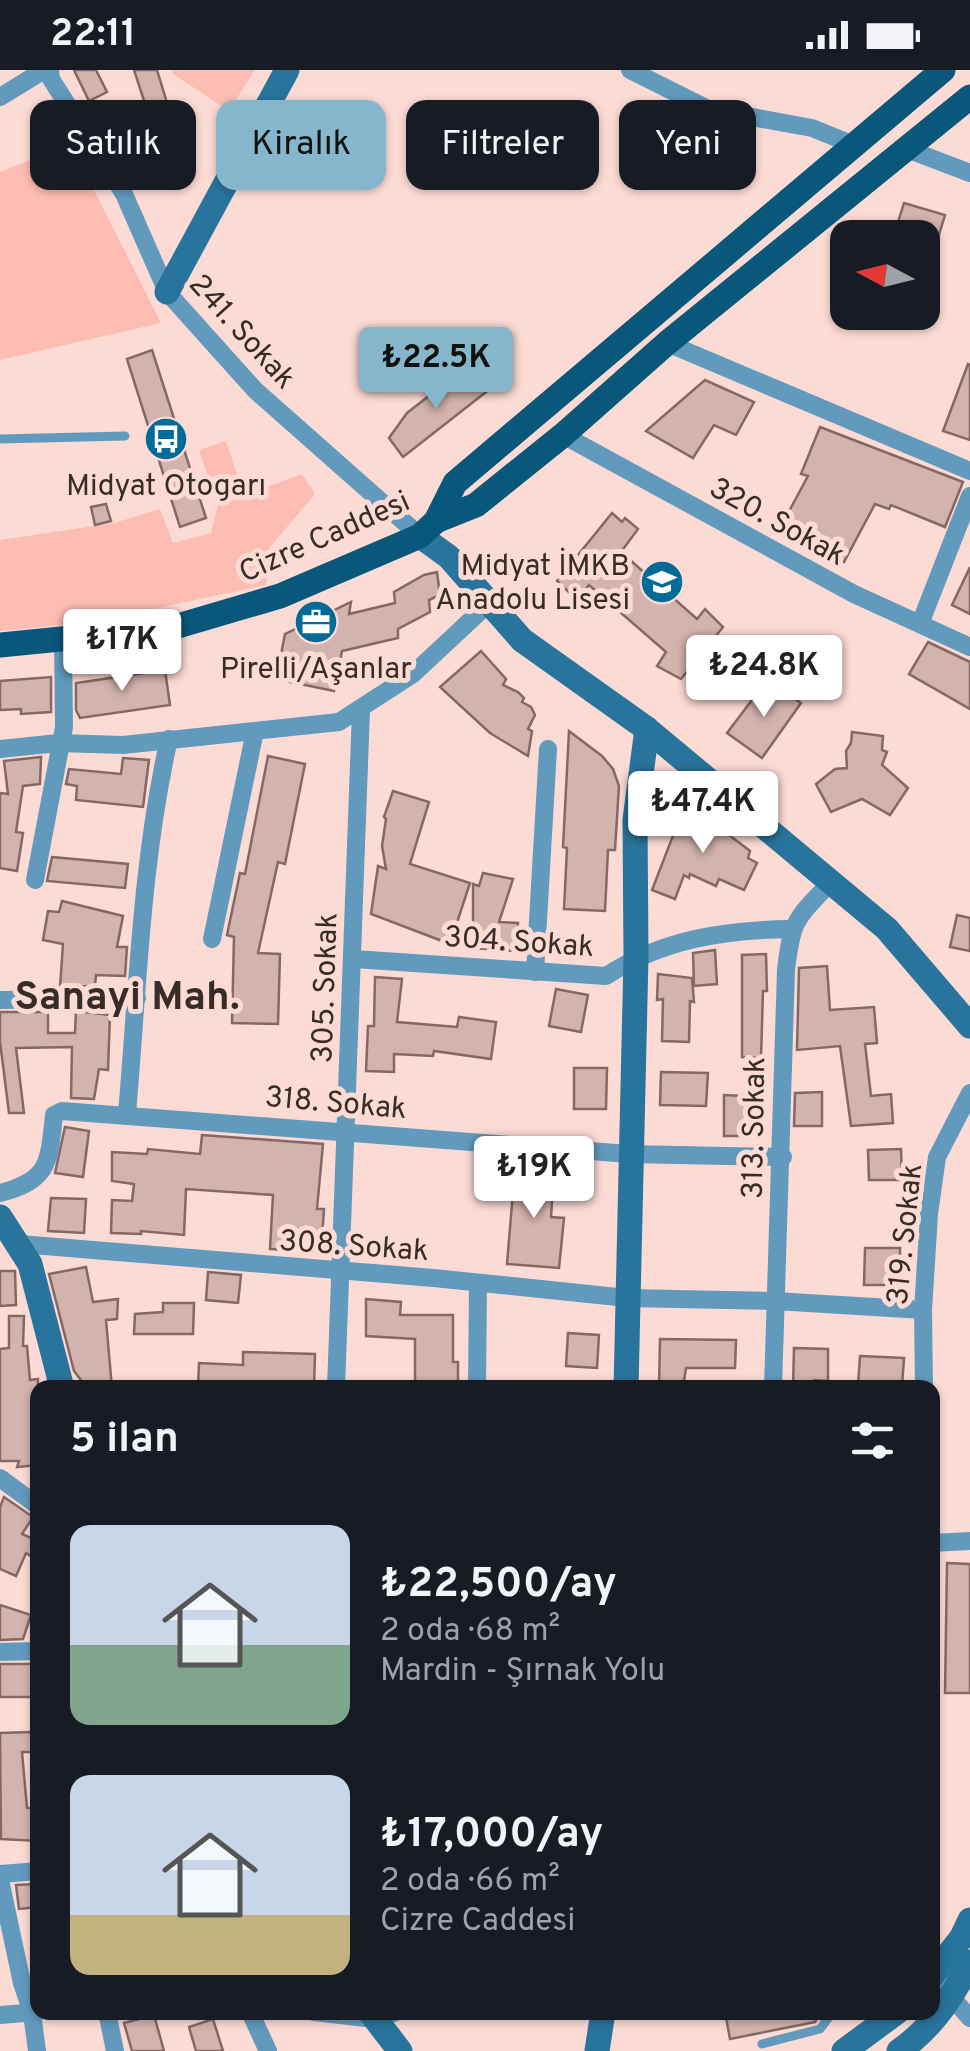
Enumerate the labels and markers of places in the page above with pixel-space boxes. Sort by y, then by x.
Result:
pin: ₺22.5K [355,327,517,412]
bus stop icon: Midyat Otogarı [143,416,189,462]
place label: Midyat Otogarı [66,469,266,506]
place label: Midyat İMKB Anadolu Lisesi [435,547,630,620]
school or university icon: Midyat İMKB Anadolu Lisesi [639,559,685,605]
office icon: Pirelli/Aşanlar [293,599,339,645]
pin: ₺17K [63,609,181,694]
pin: ₺24.8K [683,635,845,720]
place label: Pirelli/Aşanlar [220,652,412,689]
pin: ₺47.4K [622,771,784,856]
pin: ₺19K [475,1136,593,1221]

